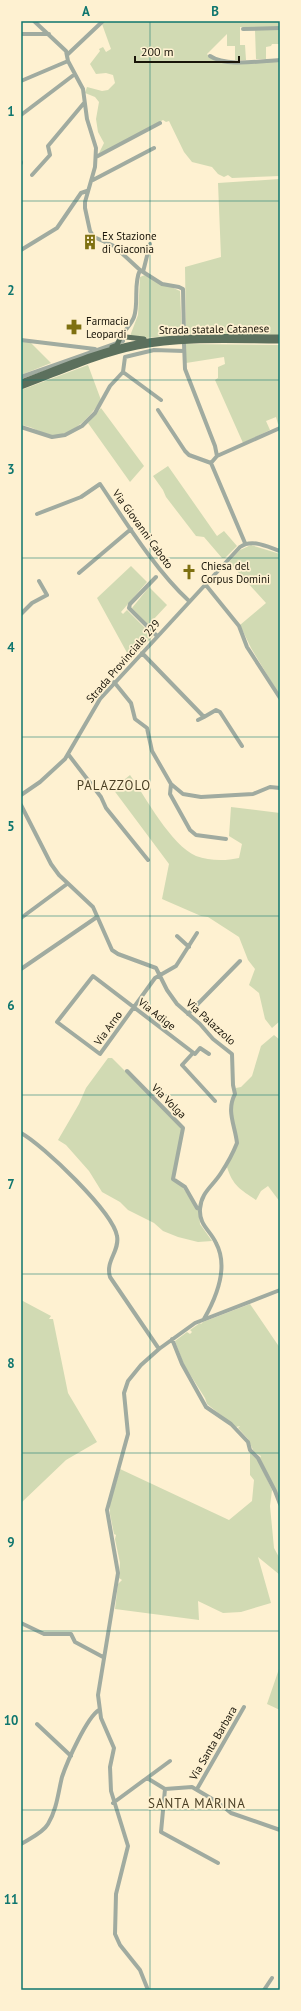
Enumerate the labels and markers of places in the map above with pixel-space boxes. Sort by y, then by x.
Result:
place label: Ex Stazione di Giaconia [102,229,157,256]
building icon: Ex Stazione di Giaconia [81,233,99,251]
place label: Farmacia Leopardi [86,314,129,341]
pharmacy icon: Farmacia Leopardi [65,318,83,336]
place label: Chiesa del Corpus Domini [201,559,270,586]
church icon: Chiesa del Corpus Domini [180,563,198,581]

